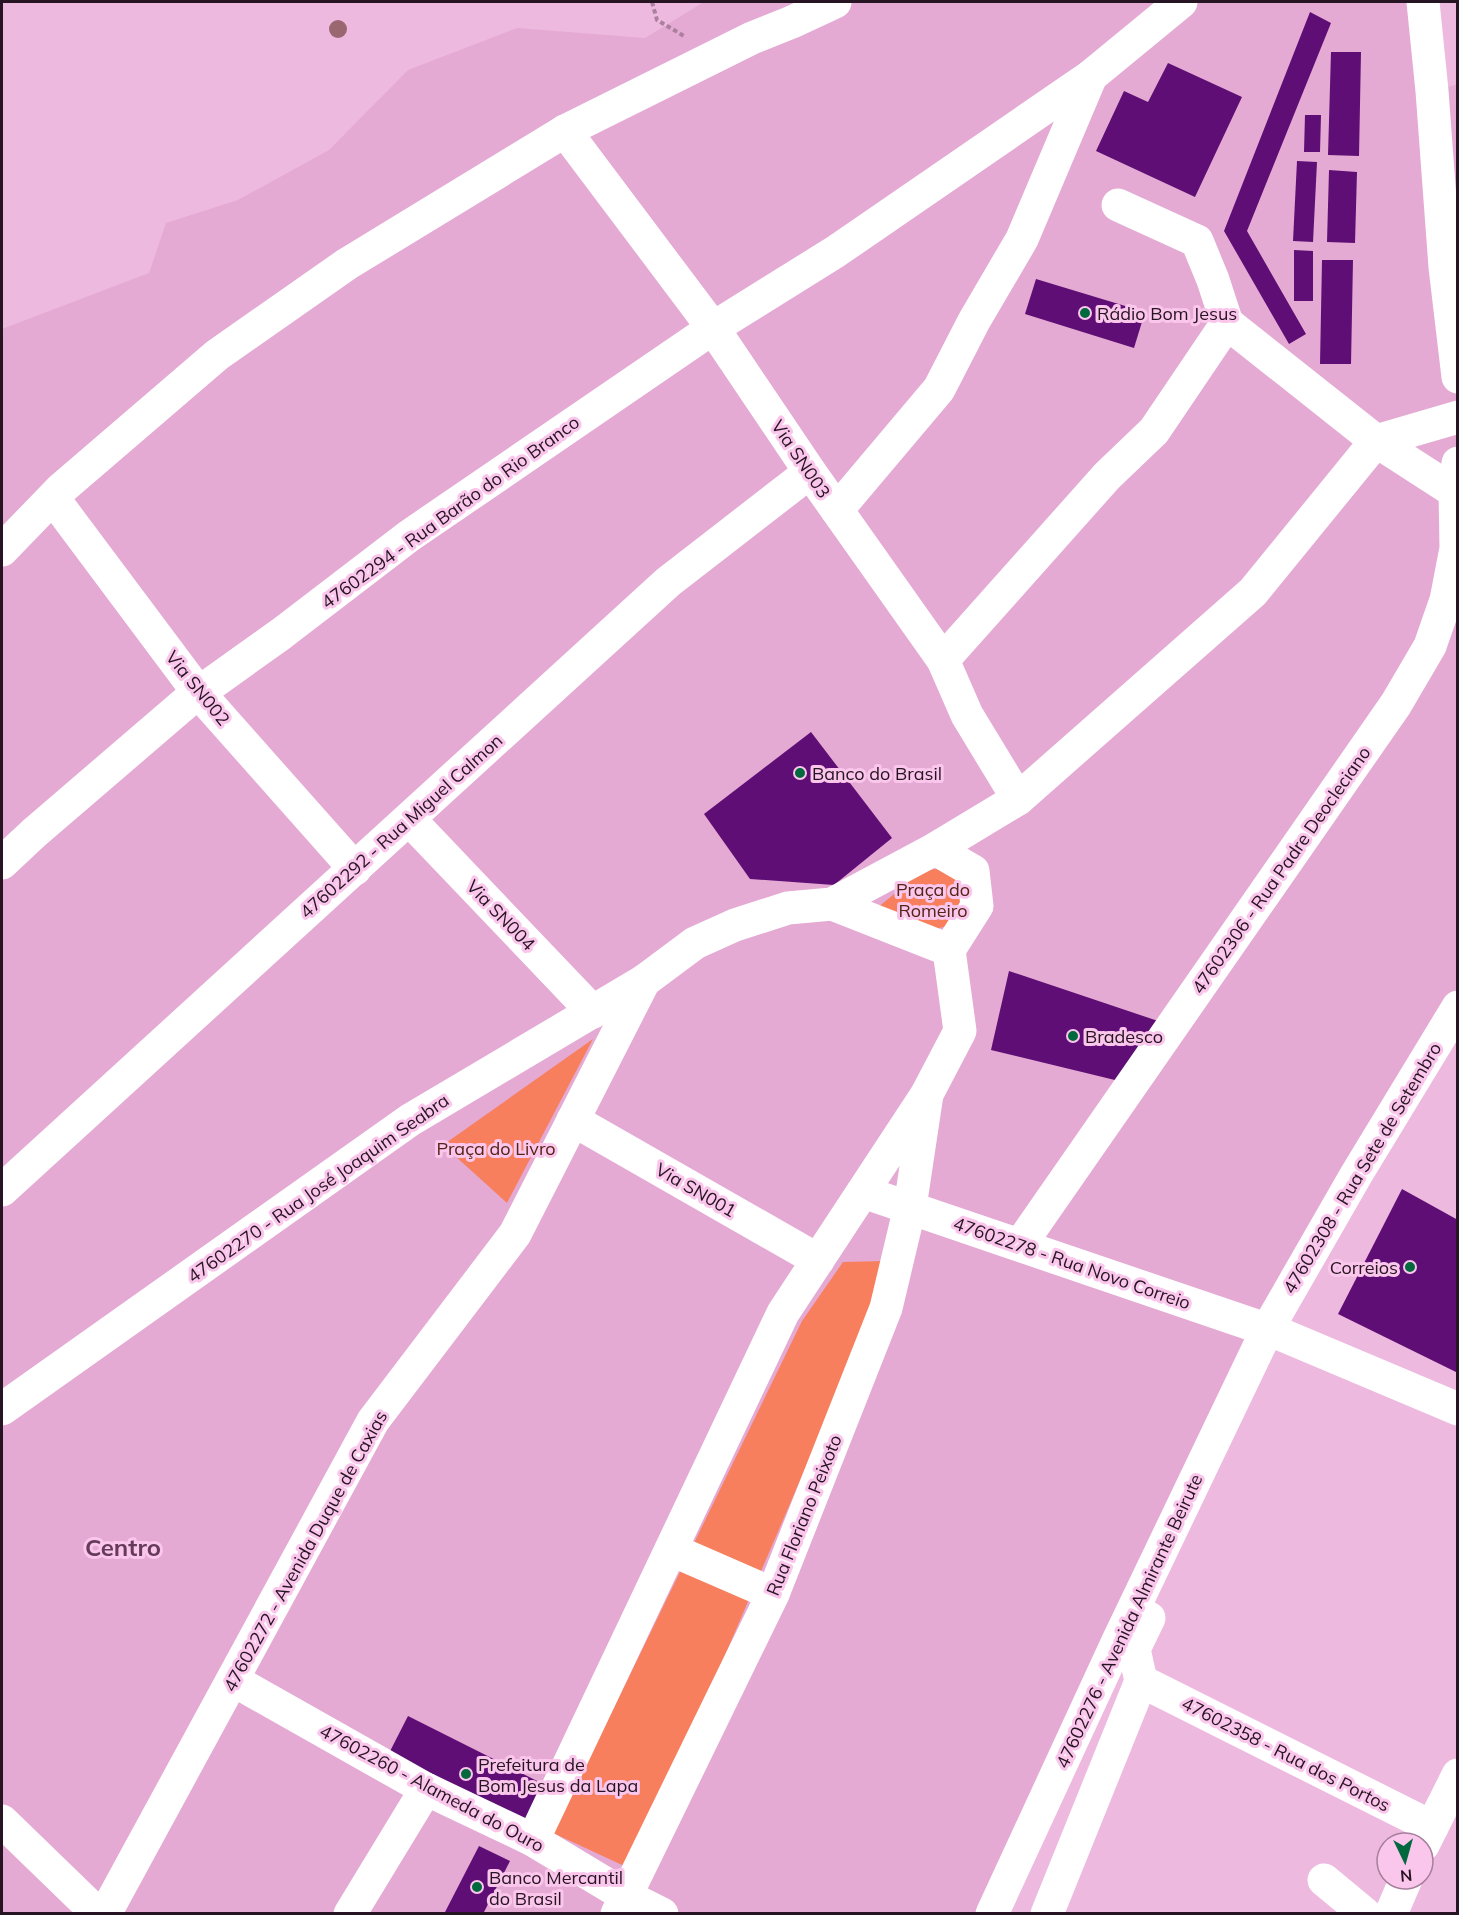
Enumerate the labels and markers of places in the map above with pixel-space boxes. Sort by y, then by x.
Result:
place label: Rádio Bom Jesus [1097,302,1237,325]
marker: Rádio Bom Jesus [1078,306,1092,320]
place label: Banco do Brasil [812,762,942,785]
marker: Banco do Brasil [793,766,807,780]
place label: Bradesco [1085,1025,1163,1048]
marker: Bradesco [1066,1029,1080,1043]
place label: Correios [1330,1256,1398,1279]
marker: Correios [1403,1260,1417,1274]
place label: Prefeitura de Bom Jesus da Lapa [478,1753,638,1797]
marker: Prefeitura de Bom Jesus da Lapa [459,1767,473,1781]
place label: Banco Mercantil do Brasil [489,1866,623,1910]
marker: Banco Mercantil do Brasil [470,1880,484,1894]

